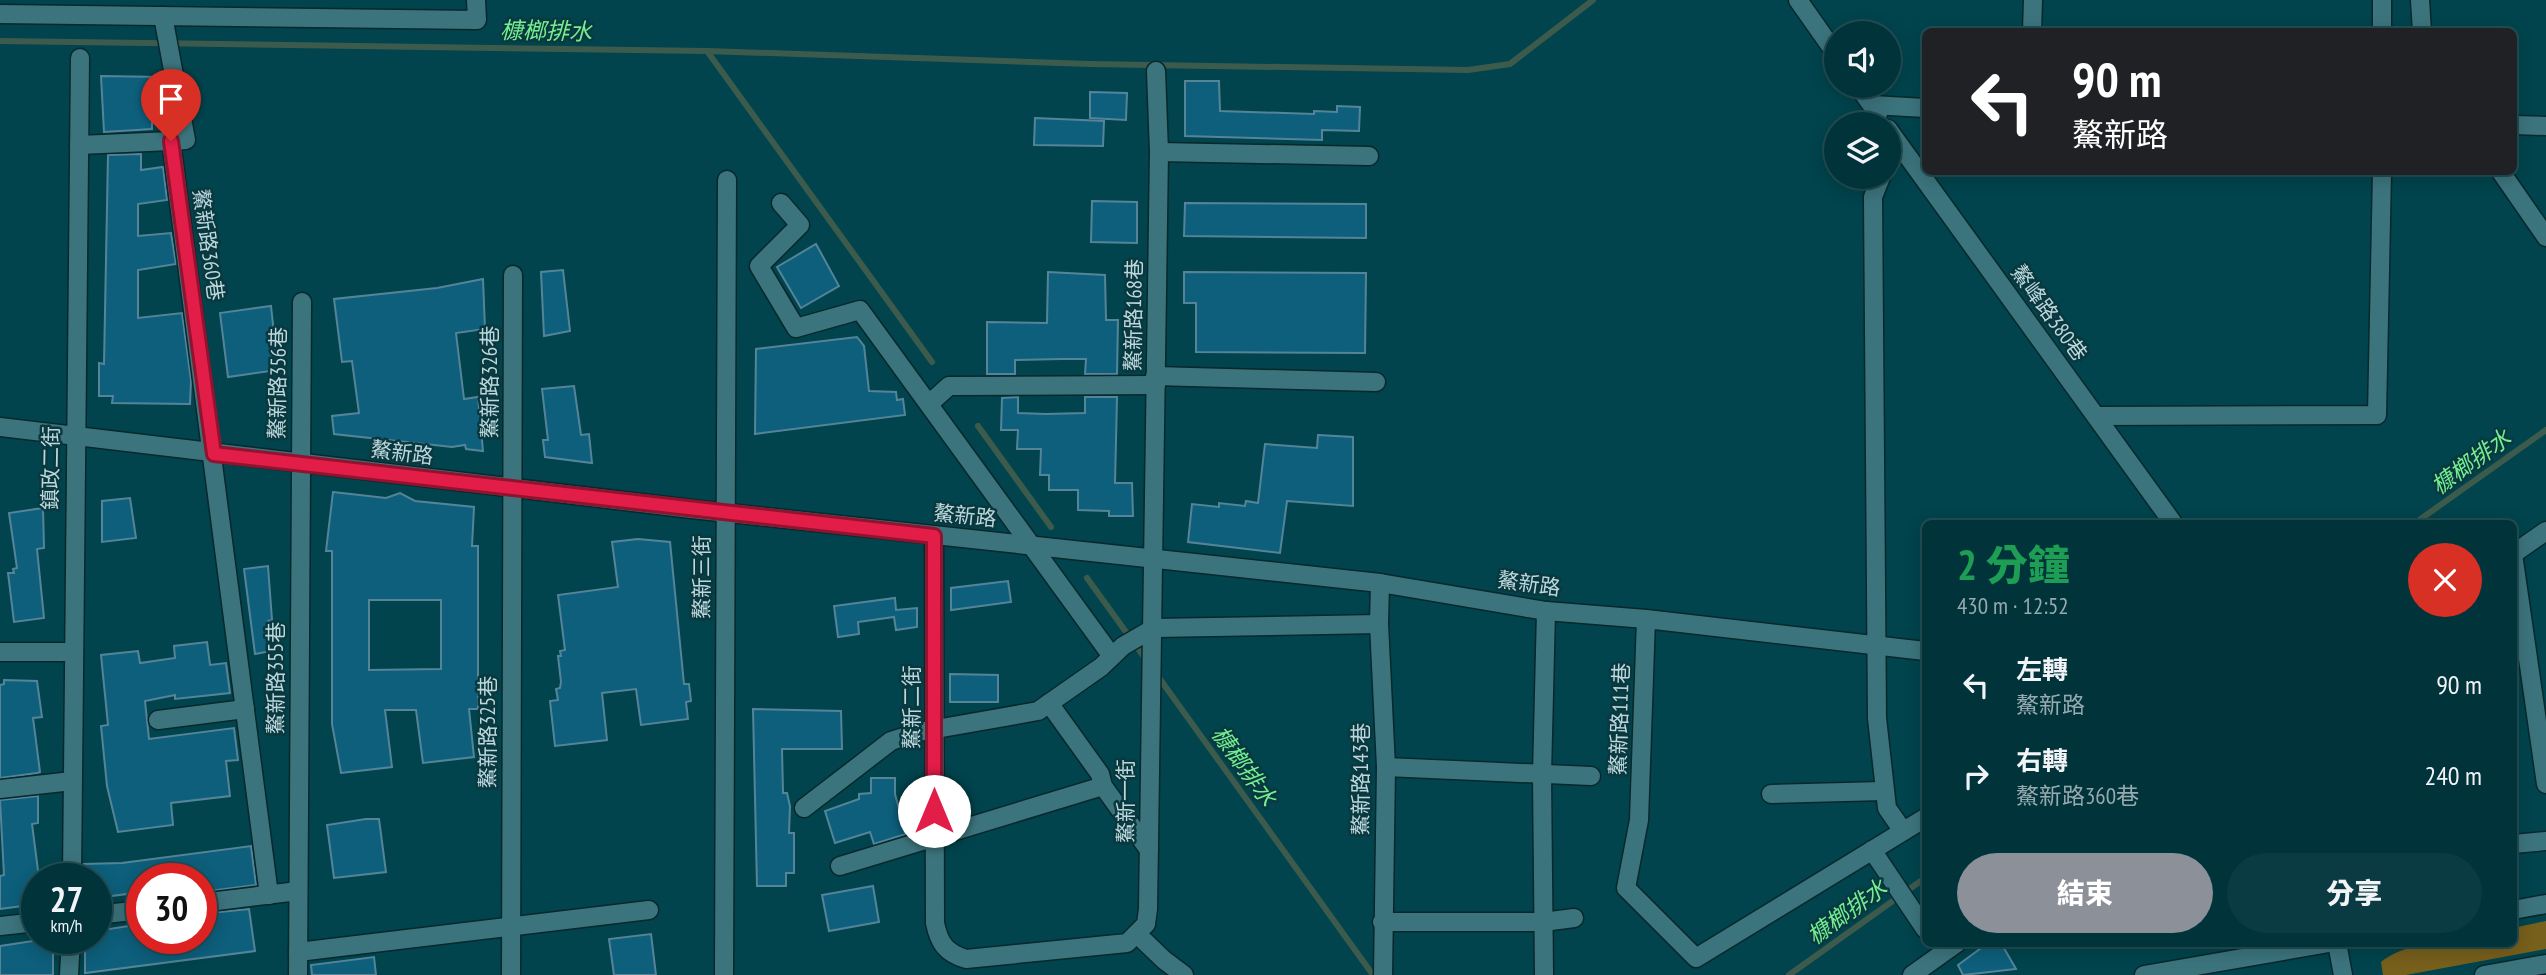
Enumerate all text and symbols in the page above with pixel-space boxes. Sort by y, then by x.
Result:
water label: 槺榔排水 [500,15,593,46]
map controls [1824,21,1901,189]
button: sound [1824,21,1901,98]
text: 90 m [2072,47,2161,111]
icon: left [1957,56,2048,147]
pin [141,69,201,141]
icon: arrive [152,80,190,118]
button: layers [1824,112,1901,189]
text: 鰲新路 [2072,113,2168,155]
street label: 鰲新路360巷 [187,187,230,302]
street label: 鰲新路168巷 [1119,259,1148,371]
street label: 鰲峰路380巷 [2005,259,2093,366]
street label: 鰲新路326巷 [476,326,503,438]
street label: 鰲新路356巷 [263,327,292,439]
water label: 槺榔排水 [2425,422,2517,500]
street label: 鎮政二街 [36,426,65,510]
street label: 鰲新路 [369,435,435,470]
street label: 鰲新路 [932,499,998,532]
street label: 鰲新三街 [688,535,715,619]
text: 2 分鐘 [1957,537,2070,592]
button: close [2408,543,2482,617]
street label: 鰲新路 [1496,566,1562,601]
text: 430 m · 12:52 [1957,591,2069,620]
street label: 鰲新路355巷 [262,622,289,734]
text: 左轉 [2016,653,2068,686]
street label: 鰲新路111巷 [1604,662,1635,776]
street label: 鰲新二街 [898,665,925,749]
icon: left [1957,666,1995,704]
text: 90 m [2436,668,2482,701]
street label: 鰲新路325巷 [474,676,501,788]
text: 鰲新路 [2016,690,2085,719]
water label: 槺榔排水 [1206,720,1284,812]
street label: 鰲新路143巷 [1347,723,1374,835]
text: 右轉 [2016,744,2068,777]
icon: right [1957,757,1995,795]
street label: 鰲新一街 [1112,759,1139,843]
text: 240 m [2424,759,2482,792]
position arrow [897,774,971,848]
text: 鰲新路360巷 [2016,781,2139,810]
button: 結束 [1957,853,2213,933]
button: 分享 [2227,853,2482,933]
speed limit sign: 30 [126,863,217,954]
water label: 槺榔排水 [1801,872,1893,950]
text: 27 [50,876,83,922]
text: km/h [51,914,82,937]

